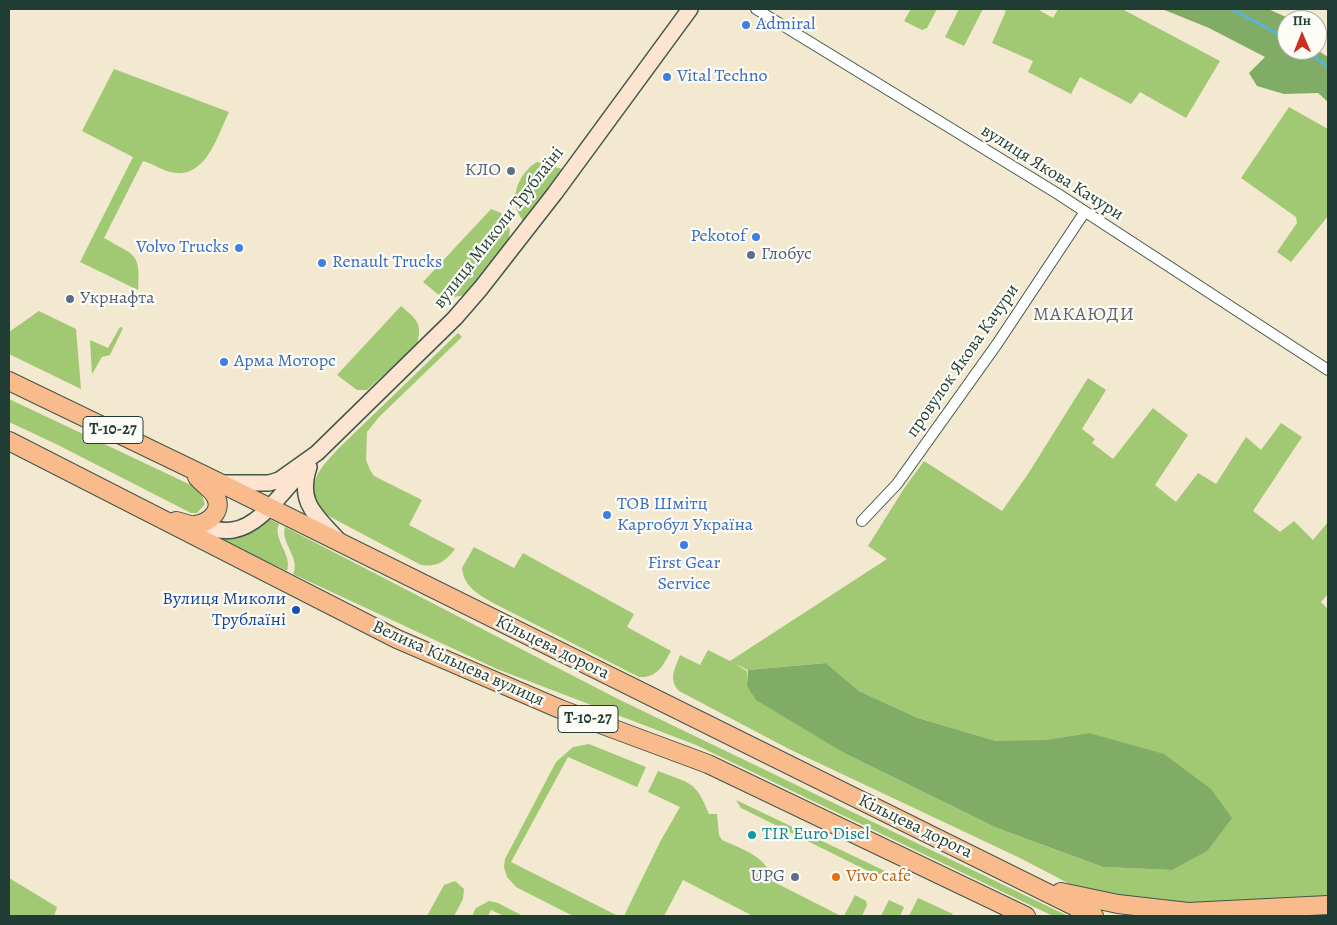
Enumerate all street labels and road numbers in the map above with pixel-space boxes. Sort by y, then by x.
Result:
street label: вулиця Якова Качури [977,120,1127,226]
street label: вулиця Миколи Трублаїні [429,143,569,313]
street label: провулок Якова Качури [902,280,1024,442]
road number: Т-10-27 [83,416,143,444]
street label: Кільцева дорога [491,611,613,685]
street label: Велика Кільцева вулиця [369,616,547,712]
road number: Т-10-27 [558,706,618,732]
street label: Кільцева дорога [854,790,976,864]

